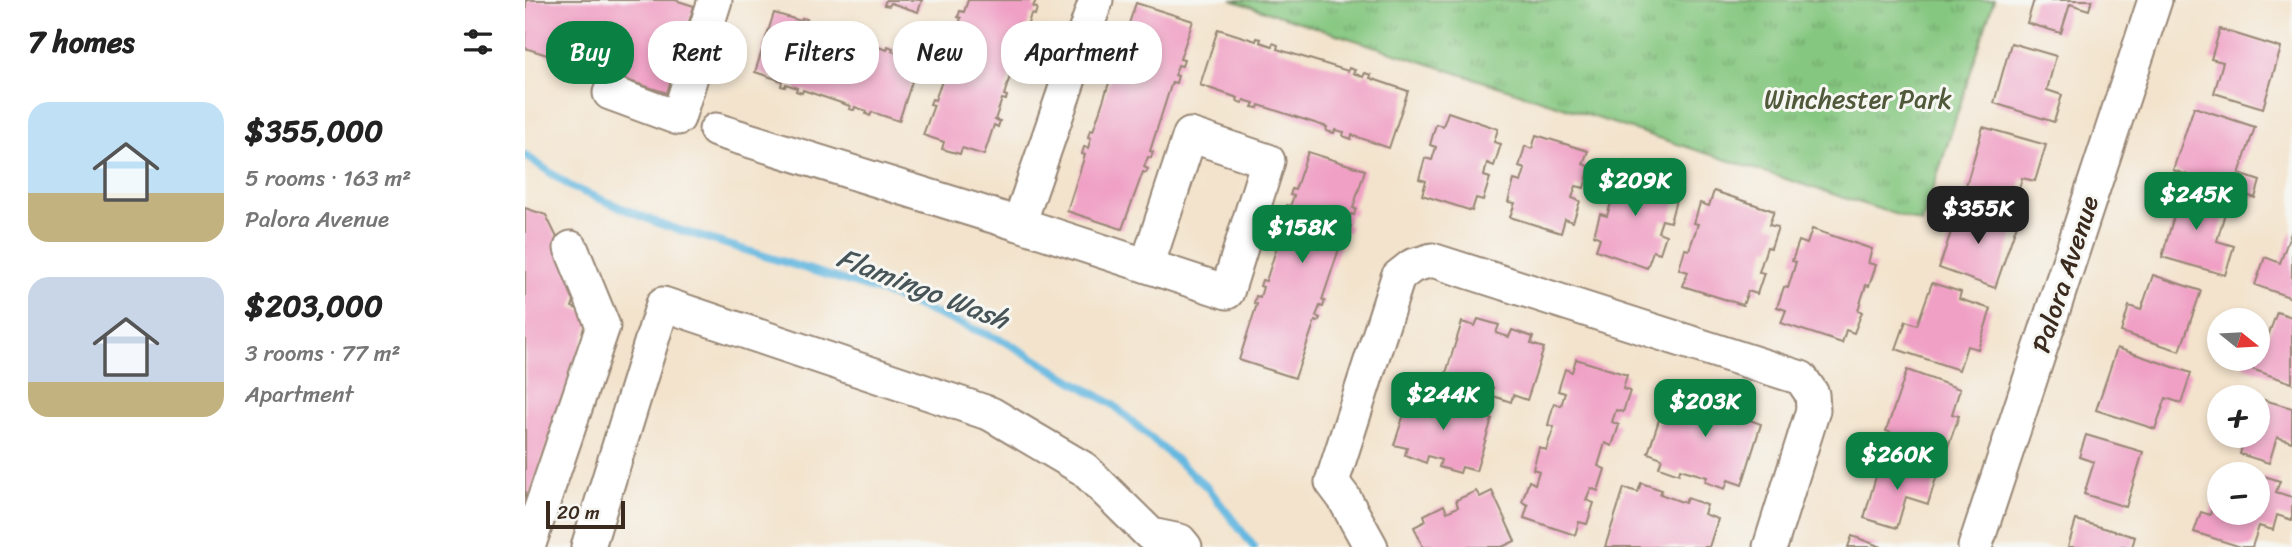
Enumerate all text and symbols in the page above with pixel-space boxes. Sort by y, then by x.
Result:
text: 7 homes [28,15,135,69]
chip: Buy [546,21,634,84]
chip: Rent [648,21,747,84]
chip: Filters [761,21,879,84]
chip: New [893,21,987,84]
chip: Apartment [1001,21,1162,84]
icon: filters [459,23,497,61]
park label: Winchester Park [1764,76,1952,122]
text: $355,000 [245,104,383,158]
icon: home [84,130,168,214]
text: 5 rooms · 163 m² [245,158,411,199]
pin: $209K [1586,158,1684,218]
text: $209K [1599,160,1671,201]
pin: $245K [2147,173,2245,232]
text: $245K [2160,174,2232,215]
pin: $355K [1929,187,2027,246]
text: $355K [1943,188,2013,229]
street label: Palora Avenue [2018,189,2112,359]
text: Palora Avenue [245,199,389,240]
pin: $158K [1253,205,1351,265]
text: $158K [1268,207,1336,248]
water label: Flamingo Wash [830,233,1018,344]
text: $203,000 [245,279,383,333]
icon: home [84,305,168,389]
north arrow [2207,308,2270,371]
map controls [2207,308,2270,525]
text: 3 rooms · 77 m² [245,333,401,374]
pin: $244K [1394,372,1492,432]
text: Apartment [245,374,354,415]
text: $244K [1407,374,1479,415]
pin: $203K [1656,380,1754,439]
text: $203K [1670,381,1740,422]
button: + [2207,385,2270,448]
pin: $260K [1848,433,1946,492]
text: $260K [1862,434,1932,475]
button: − [2207,462,2270,525]
text: 20 m [557,496,600,529]
scale bar [546,498,625,530]

